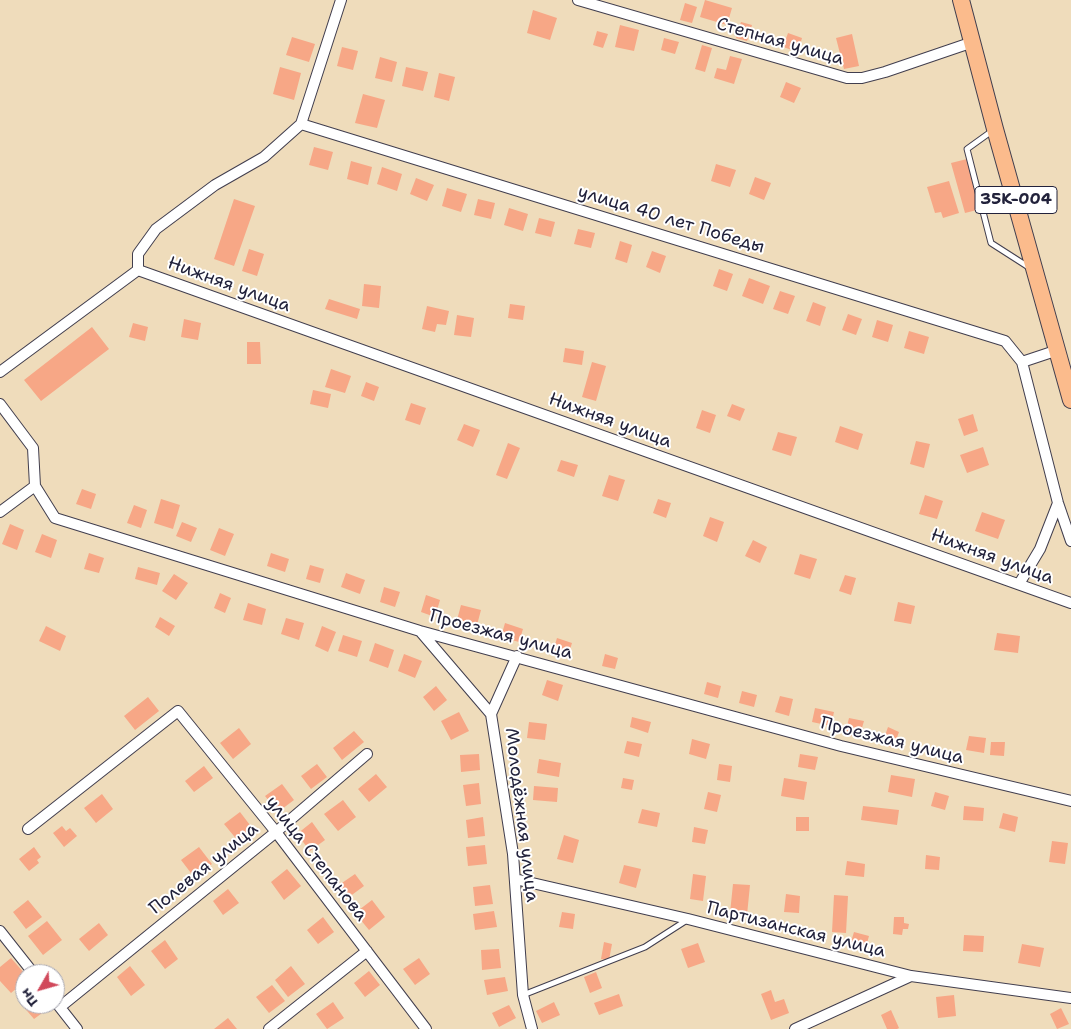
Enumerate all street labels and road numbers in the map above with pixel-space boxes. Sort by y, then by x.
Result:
street label: Степная улица [714,14,846,70]
street label: улица 40 лет Победы [575,181,767,259]
road number: 35К-004 [975,186,1057,214]
street label: Нижняя улица [165,253,293,317]
street label: Нижняя улица [546,389,674,453]
street label: Нижняя улица [928,525,1056,589]
street label: Проезжая улица [427,606,575,664]
street label: Проезжая улица [818,713,966,769]
street label: Молодёжная улица [500,727,542,903]
street label: улица Степанова [260,792,372,926]
street label: Полевая улица [145,819,263,919]
street label: Партизанская улица [704,897,888,963]

